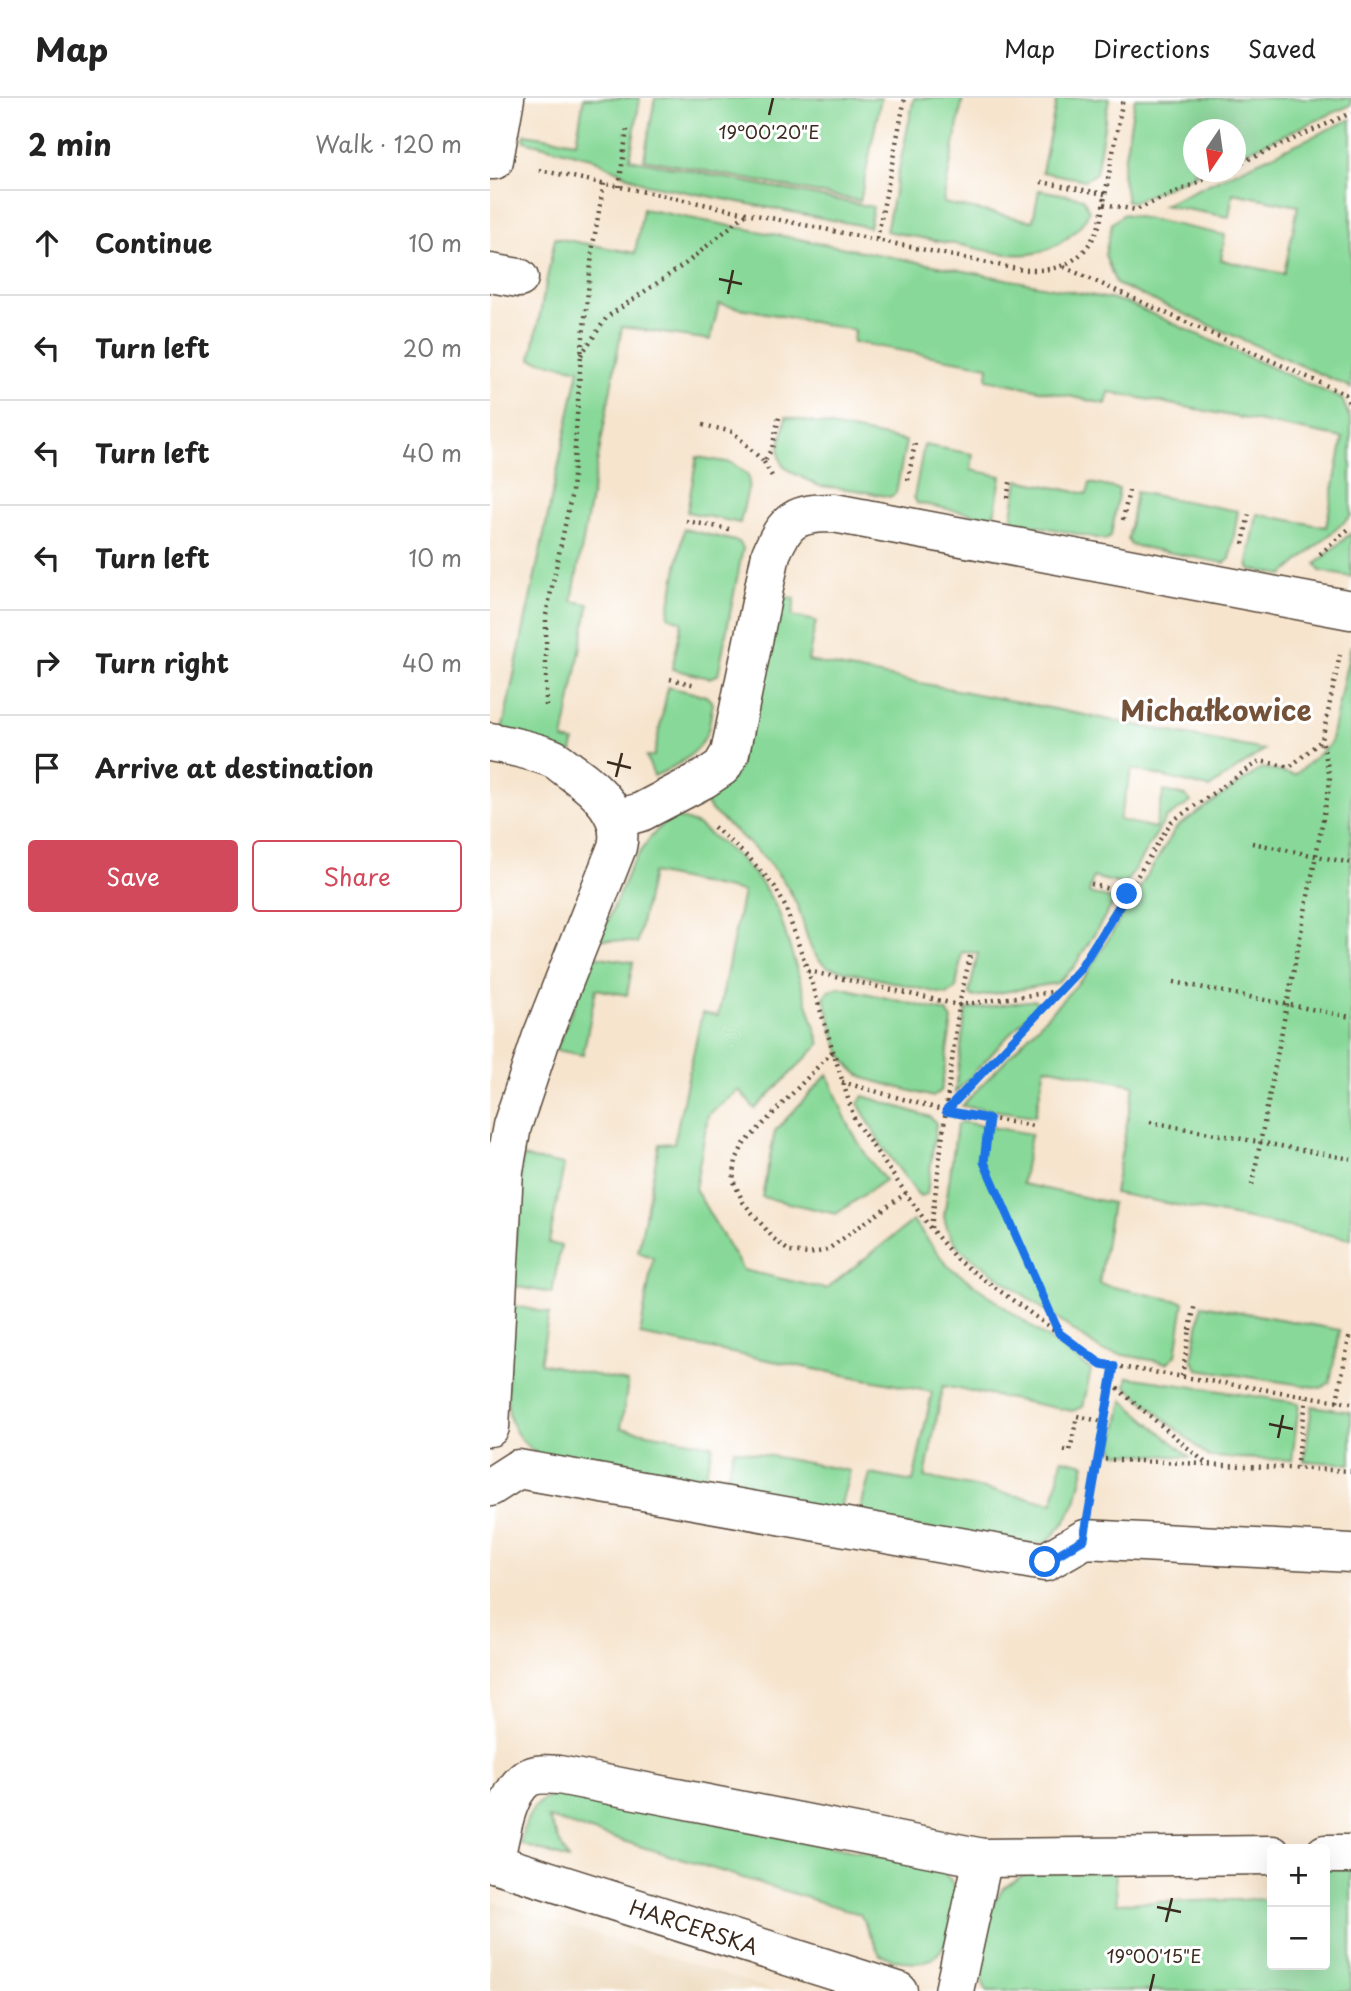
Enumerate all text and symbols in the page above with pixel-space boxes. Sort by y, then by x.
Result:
text: Map [35,23,108,73]
text: Map [1004,30,1055,66]
text: Directions [1093,30,1210,66]
text: Saved [1248,30,1316,66]
text: 19°00'20"E [719,118,819,145]
north arrow [1183,119,1246,182]
text: 2 min [28,121,112,166]
text: Walk · 120 m [315,126,462,161]
text: Continue [95,223,212,262]
icon: ahead [28,224,66,262]
text: 10 m [408,225,462,260]
text: Turn left [95,328,210,367]
icon: left [28,329,66,367]
text: 20 m [403,330,462,365]
text: Turn left [95,433,210,472]
icon: left [28,434,66,472]
text: 40 m [402,435,462,470]
text: Turn left [95,538,210,577]
icon: left [28,539,66,577]
text: 10 m [408,540,462,575]
text: Turn right [95,643,229,682]
icon: right [28,644,66,682]
text: 40 m [402,645,462,680]
district label: Michałkowice [1120,688,1312,731]
text: Arrive at destination [95,748,374,787]
icon: arrive [28,749,66,787]
button: Save [28,840,238,912]
button: Share [252,840,462,912]
route end [1111,878,1142,909]
route start [1029,1546,1060,1577]
map controls [1267,1844,1330,1970]
button: + [1267,1844,1330,1907]
street label: HARCERSKA [625,1890,763,1962]
button: − [1267,1907,1330,1970]
text: 19°00'15"E [1106,1942,1202,1969]

